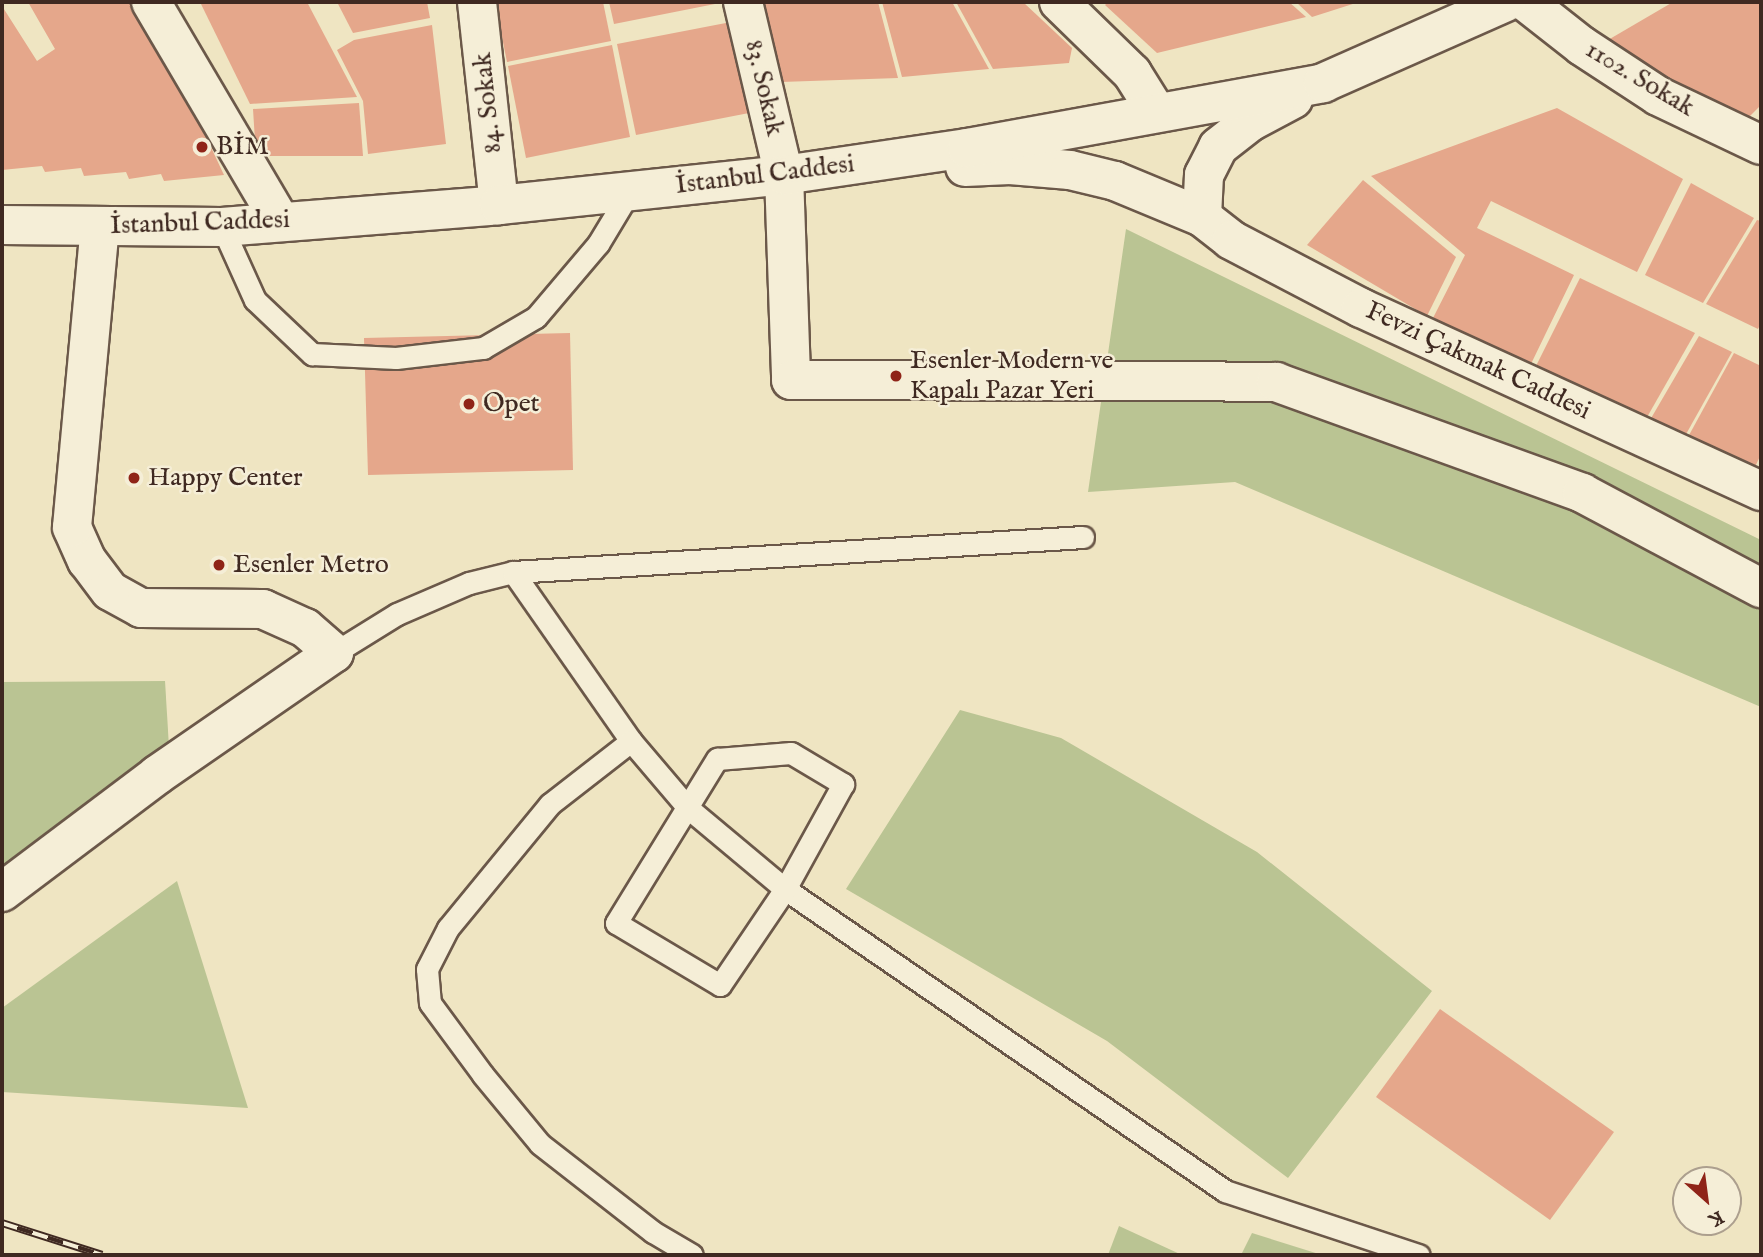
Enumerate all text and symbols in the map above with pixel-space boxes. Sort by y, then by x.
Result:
street label: 1102. Sokak [1580,34,1700,124]
street label: 83. Sokak [738,37,790,139]
street label: 84. Sokak [467,51,509,155]
place label: BİM [216,131,269,163]
marker: BİM [194,139,210,155]
street label: İstanbul Caddesi [674,149,856,201]
street label: İstanbul Caddesi [110,204,290,242]
street label: Fevzi Çakmak Caddesi [1361,295,1595,427]
place label: Esenler Modern ve Kapalı Pazar Yeri [910,345,1113,406]
marker: Esenler Modern ve Kapalı Pazar Yeri [888,368,904,384]
place label: Opet [483,388,539,420]
marker: Opet [461,396,477,412]
place label: Happy Center [148,462,303,494]
marker: Happy Center [126,470,142,486]
place label: Esenler Metro [233,549,389,581]
marker: Esenler Metro [211,557,227,573]
north arrow [1672,1166,1742,1236]
text: K [1704,1204,1728,1232]

